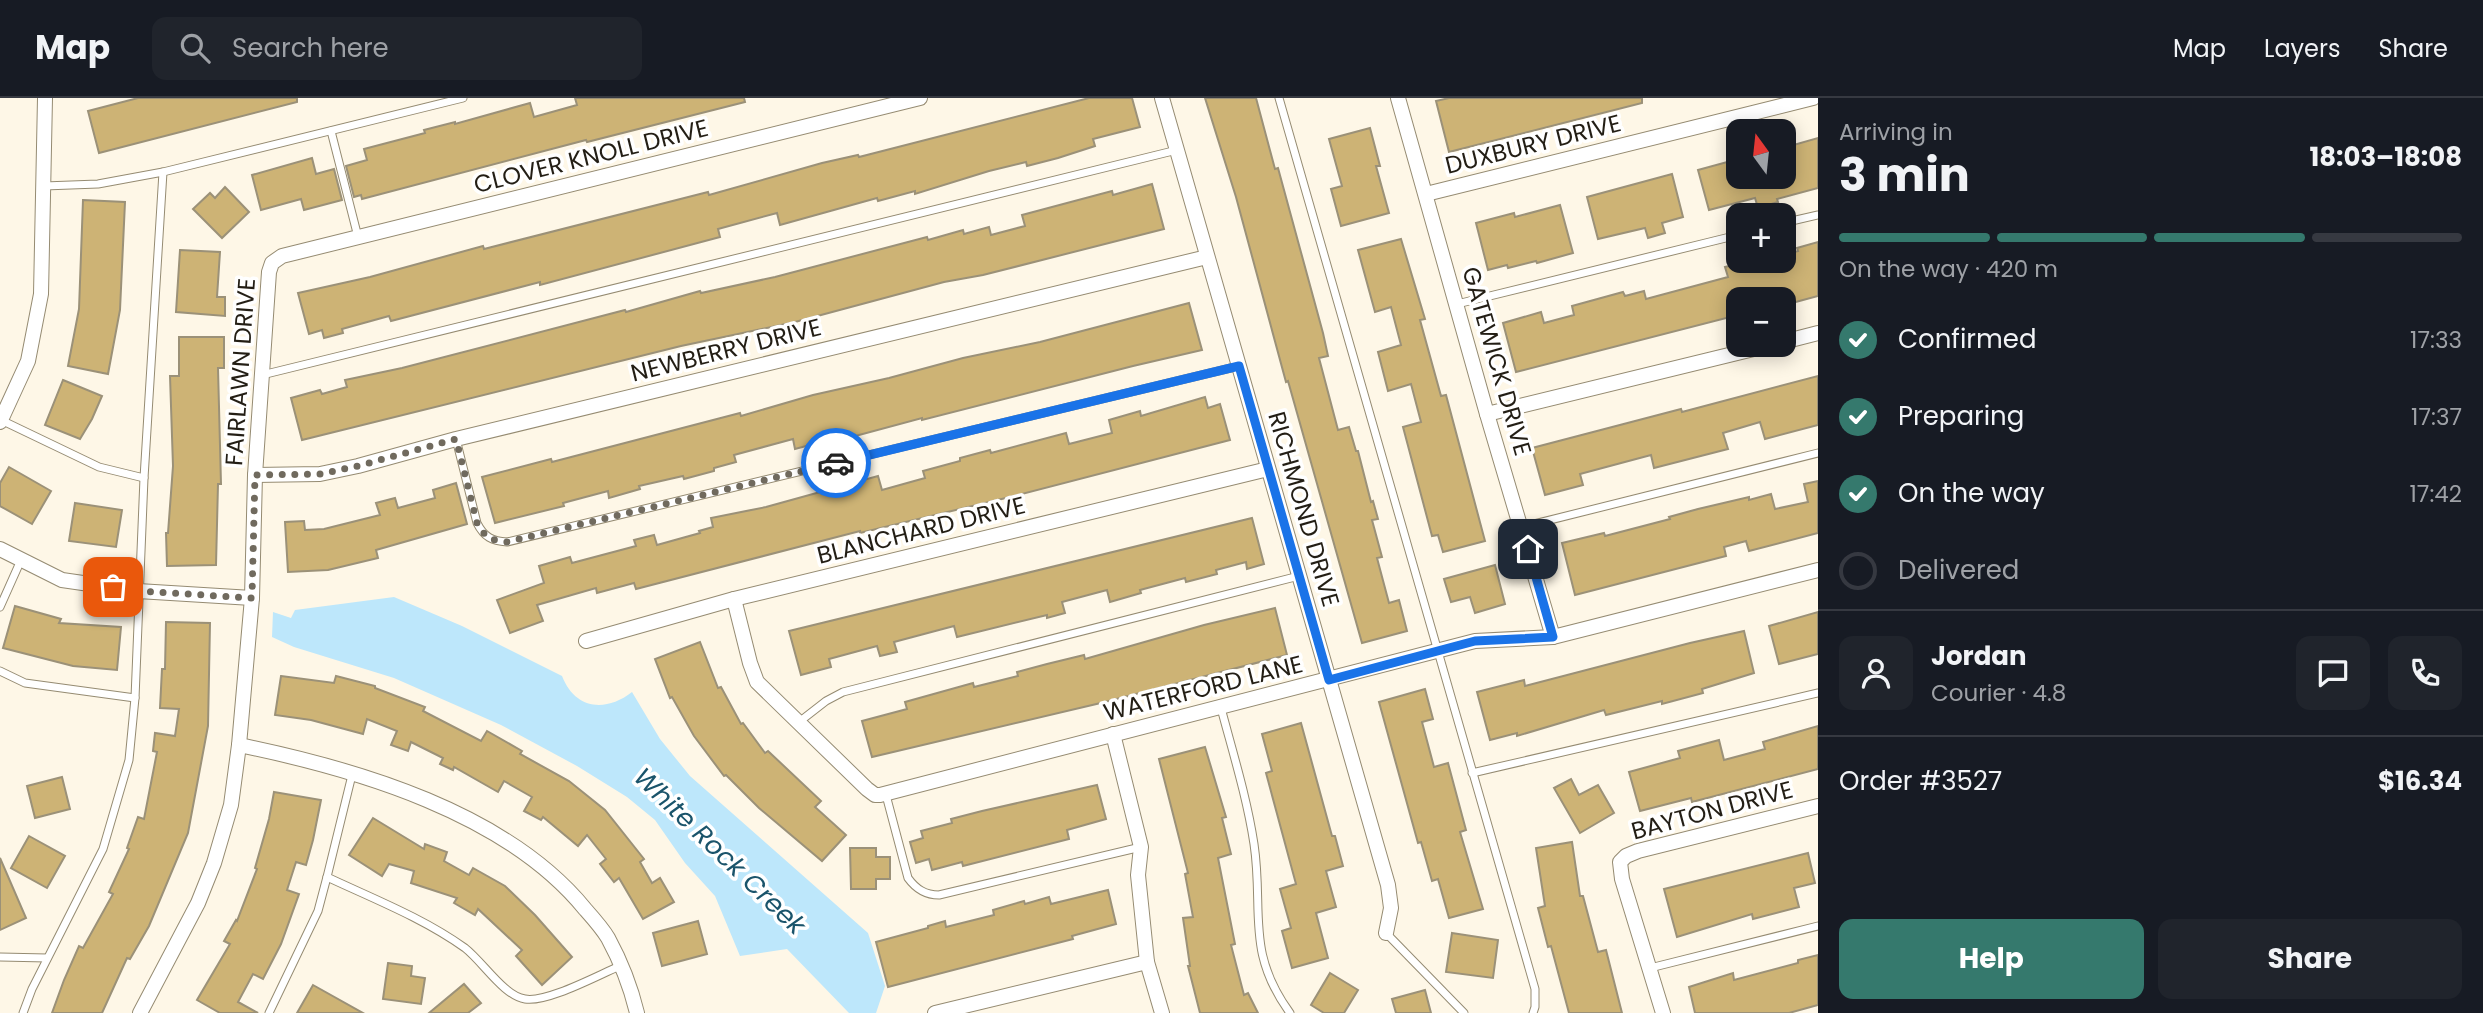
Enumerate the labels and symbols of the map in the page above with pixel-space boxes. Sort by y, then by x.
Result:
street label: DUXBURY DRIVE [1442,106,1624,182]
street label: CLOVER KNOLL DRIVE [470,111,712,201]
north arrow [1726,119,1796,189]
street label: GATEWICK DRIVE [1454,263,1540,459]
street label: FAIRLAWN DRIVE [217,277,263,467]
street label: NEWBERRY DRIVE [627,310,825,390]
street label: RICHMOND DRIVE [1260,408,1348,610]
courier [801,428,871,498]
street label: BLANCHARD DRIVE [813,488,1029,572]
pin [1498,519,1558,579]
pin [83,557,143,617]
street label: WATERFORD LANE [1100,647,1306,729]
water label: White Rock Creek [626,759,815,944]
street label: BAYTON DRIVE [1628,773,1796,847]

